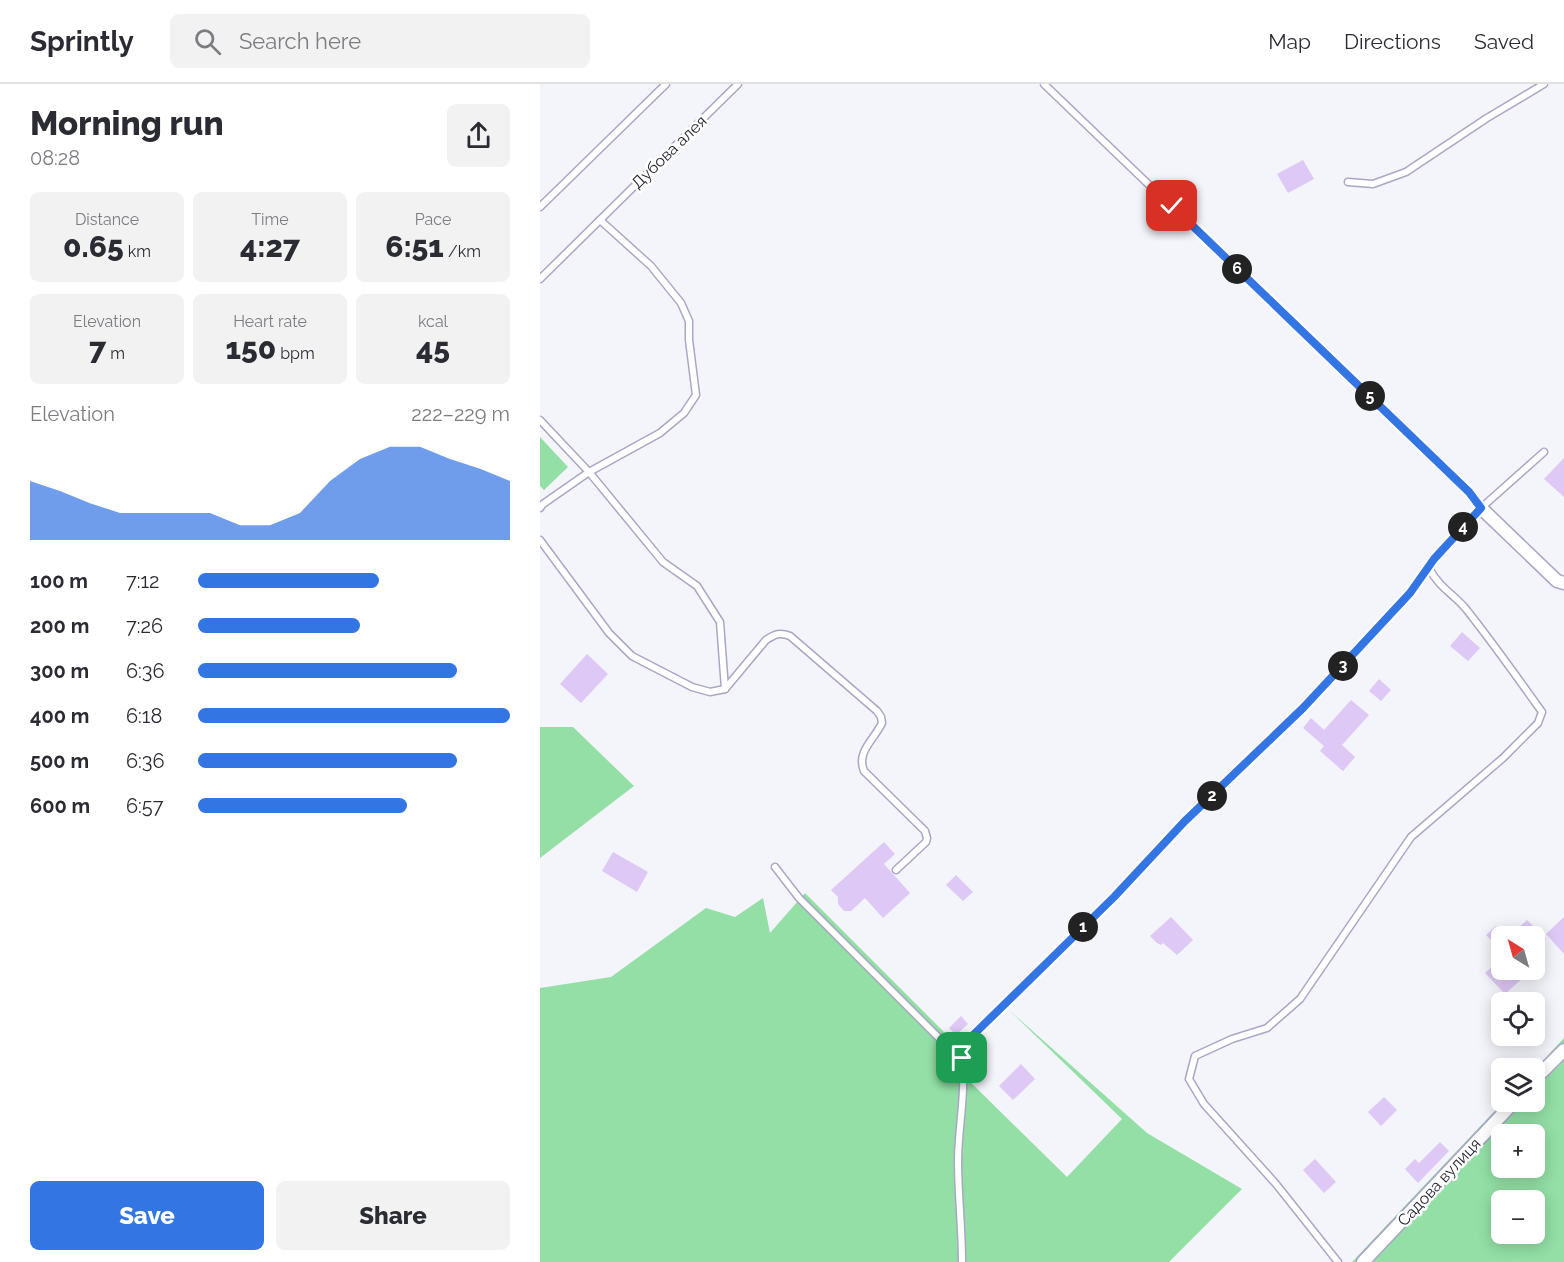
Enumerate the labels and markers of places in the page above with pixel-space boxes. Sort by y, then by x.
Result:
pin [1146,180,1197,231]
pin: 6 [1222,254,1252,284]
pin: 5 [1355,381,1385,411]
pin: 4 [1448,512,1478,542]
pin: 3 [1328,651,1358,681]
pin: 2 [1197,781,1227,811]
pin: 1 [1068,912,1098,942]
pin [936,1032,987,1083]

